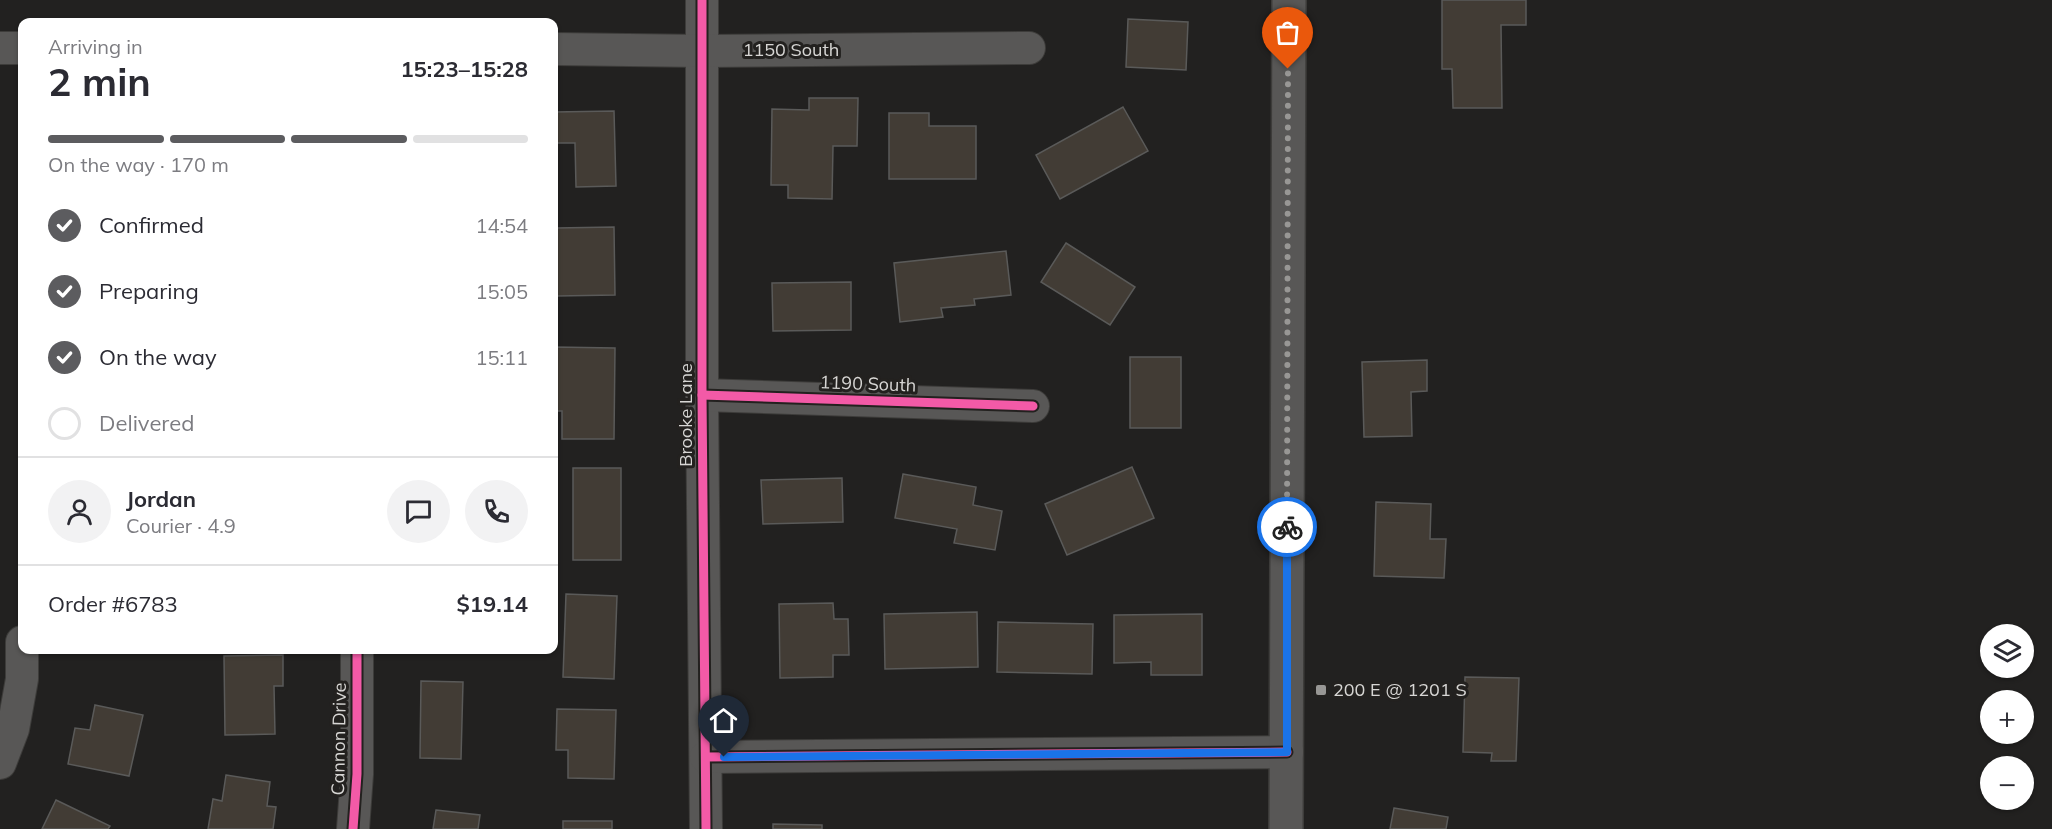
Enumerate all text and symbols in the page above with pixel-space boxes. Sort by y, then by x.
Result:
pin [1262,7,1313,69]
icon: bag [1271,16,1304,49]
text: Arriving in [48,34,143,59]
street label: 1150 South [743,38,839,61]
text: 15:23–15:28 [400,55,528,83]
text: 2 min [48,57,151,106]
text: On the way · 170 m [48,152,229,177]
icon: check [48,209,81,242]
text: Confirmed [99,211,204,239]
text: 14:54 [475,213,528,238]
icon: check [48,275,81,308]
text: Preparing [99,277,199,305]
text: 15:05 [475,279,528,304]
icon: check [48,341,81,374]
text: On the way [99,343,217,371]
text: 15:11 [475,345,528,370]
street label: Brooke Lane [674,363,697,467]
street label: 1190 South [819,370,917,397]
text: Delivered [99,409,194,437]
button: person [48,480,111,543]
button: chat [387,480,450,543]
button: phone [465,480,528,543]
text: Jordan [126,485,196,513]
courier [1257,497,1317,557]
icon: bike [1271,511,1304,544]
text: Courier · 4.9 [126,513,236,538]
text: Order #6783 [48,590,178,618]
text: $19.14 [457,590,528,618]
map controls [1980,624,2034,810]
button: layers [1980,624,2034,678]
place label: 200 E @ 1201 S [1333,678,1467,701]
street label: Cannon Drive [326,682,351,796]
marker: 200 E @ 1201 S [1314,683,1328,697]
button: + [1980,690,2034,744]
pin [698,695,749,757]
icon: home [707,704,740,737]
button: − [1980,756,2034,810]

